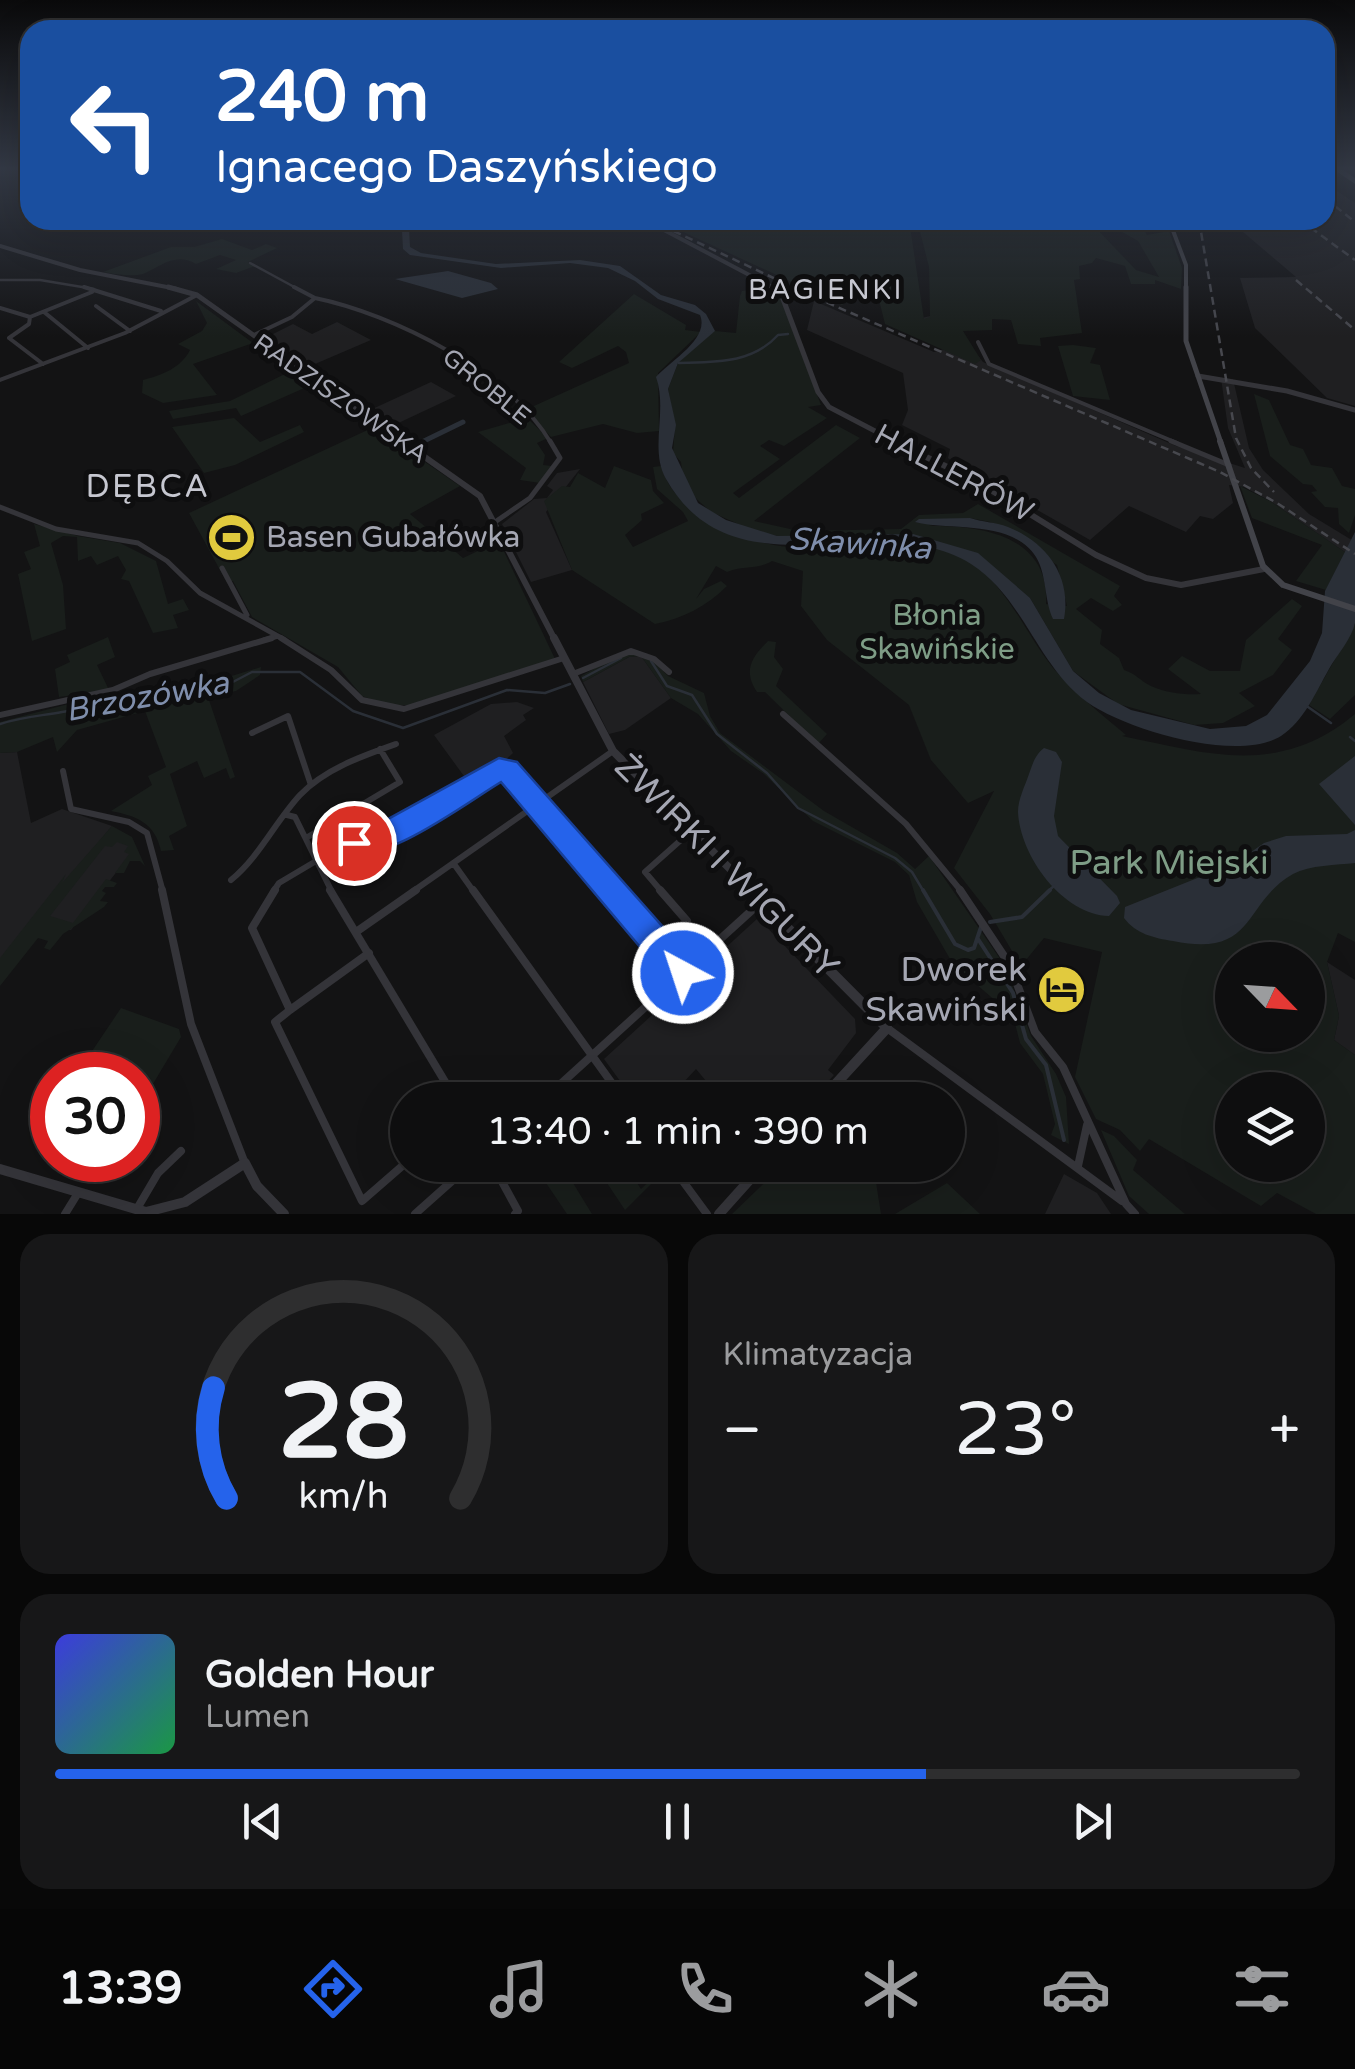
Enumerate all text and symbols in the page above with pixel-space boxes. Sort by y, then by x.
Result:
text: 240 m [215,56,429,140]
icon: left [50,60,180,190]
text: Ignacego Daszyńskiego [215,141,718,195]
district label: BAGIENKI [748,273,904,307]
street label: RADZISZOWSKA [248,328,433,470]
street label: GROBLE [436,342,536,431]
street label: HALLERÓW [868,416,1040,531]
district label: DĘBCA [85,468,211,506]
sports icon: Basen Gubałówka [205,511,257,563]
place label: Basen Gubałówka [266,519,520,556]
water label: Skawinka [788,520,933,568]
park label: Błonia Skawińskie [859,597,1015,668]
water label: Brzozówka [63,664,233,730]
street label: ŻWIRKI I WIGURY [605,746,847,988]
pin [312,801,397,886]
icon: arrive [327,816,382,871]
park label: Park Miejski [1069,842,1269,884]
position arrow [631,921,735,1025]
north arrow [1215,942,1325,1052]
map controls [1215,942,1325,1182]
place label: Dworek Skawiński [865,949,1027,1031]
hotel icon: Dworek Skawiński [1036,963,1088,1015]
speed limit sign: 30 [30,1052,160,1182]
button: layers [1215,1072,1325,1182]
text: 13:40 · 1 min · 390 m [486,1109,869,1155]
text: Klimatyzacja [723,1336,913,1374]
text: 28 [278,1361,409,1486]
text: 23° [954,1385,1077,1475]
text: − [723,1398,762,1464]
text: + [1269,1398,1300,1464]
text: km/h [299,1475,389,1518]
text: Golden Hour [205,1652,434,1698]
text: Lumen [205,1698,310,1736]
icon: previous [235,1794,290,1849]
icon: pause [650,1794,705,1849]
icon: next [1065,1794,1120,1849]
icon: directions [298,1954,368,2024]
icon: music [484,1954,554,2024]
icon: phone [670,1954,740,2024]
icon: climate [856,1954,926,2024]
icon: car [1041,1954,1111,2024]
icon: filters [1227,1954,1297,2024]
text: 13:39 [58,1962,183,2016]

